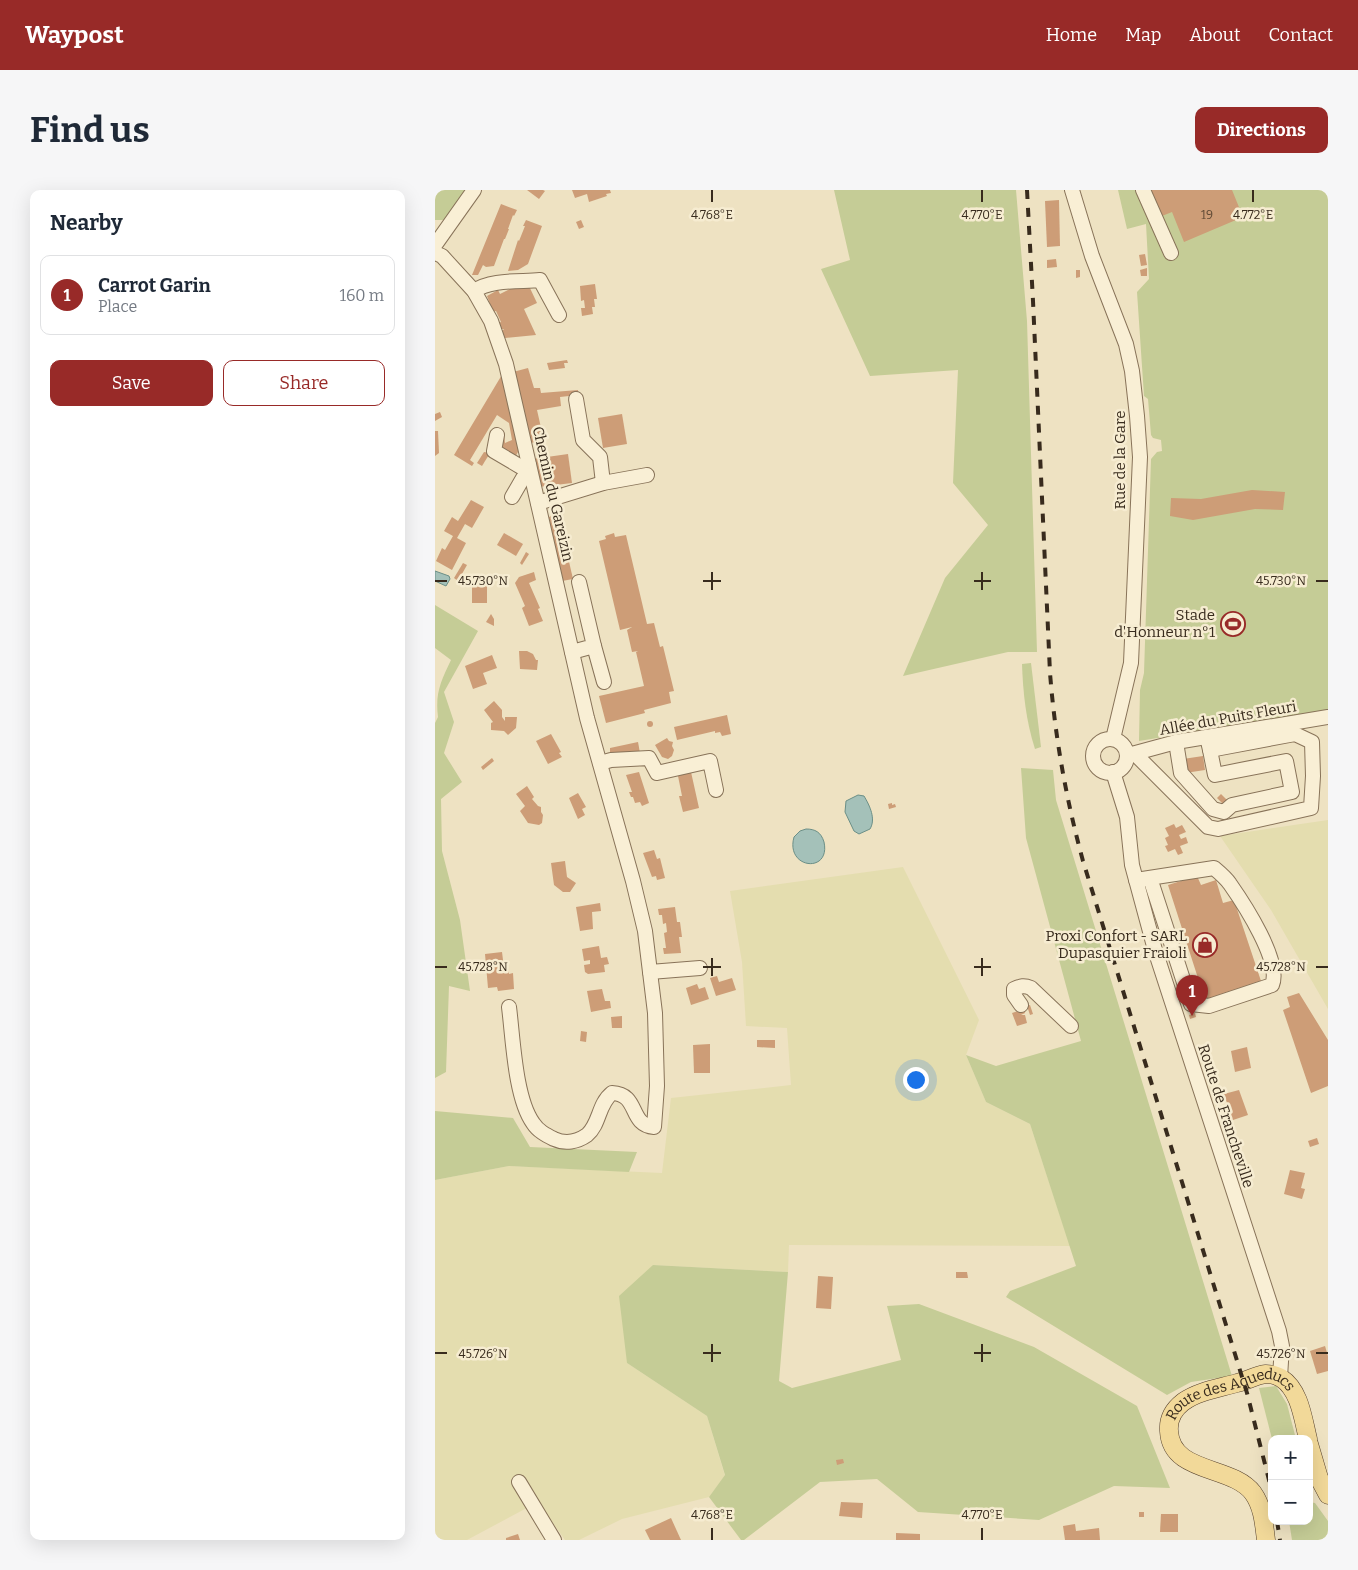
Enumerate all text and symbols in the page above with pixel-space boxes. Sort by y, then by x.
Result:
text: Waypost [25,21,124,49]
text: Home [1046,24,1097,46]
text: Map [1125,24,1161,46]
text: About [1189,24,1240,46]
text: Contact [1268,24,1333,46]
button: Directions [1195,107,1328,153]
text: Find us [30,109,150,151]
text: 4.768°E [691,208,733,222]
text: 4.770°E [961,208,1003,222]
house number: 19 [1201,208,1213,222]
text: 4.772°E [1233,208,1273,222]
text: Nearby [50,210,123,236]
text: Carrot Garin [98,274,211,297]
text: 1 [64,286,70,305]
text: 160 m [339,286,384,305]
text: Place [98,297,137,316]
button: Save [50,360,213,406]
button: Share [223,360,385,406]
street label: Rue de la Gare [1111,410,1129,510]
street label: Chemin du Gareizin [529,425,577,564]
text: 45.730°N [458,574,508,588]
text: 45.730°N [1256,574,1306,588]
place label: Stade d'Honneur n°1 [1114,606,1215,641]
sports icon: Stade d'Honneur n°1 [1220,611,1246,637]
street label: Allée du Puits Fleuri [1158,697,1298,739]
place label: Proxi Confort - SARL Dupasquier Fraioli [1045,927,1188,962]
shop icon: Proxi Confort - SARL Dupasquier Fraioli [1192,932,1218,958]
text: 45.728°N [458,960,508,974]
text: 45.728°N [1256,960,1306,974]
pin: 1 [1176,975,1208,1016]
street label: Route de Francheville [1194,1042,1258,1190]
your location [903,1067,929,1093]
text: 45.726°N [458,1347,508,1361]
text: 45.726°N [1256,1347,1306,1361]
street label: Route des Aqueducs [1162,1365,1299,1423]
map controls [1268,1435,1313,1525]
button: + [1268,1435,1313,1480]
button: − [1268,1480,1313,1525]
text: 4.768°E [691,1508,733,1522]
text: 4.770°E [961,1508,1003,1522]

